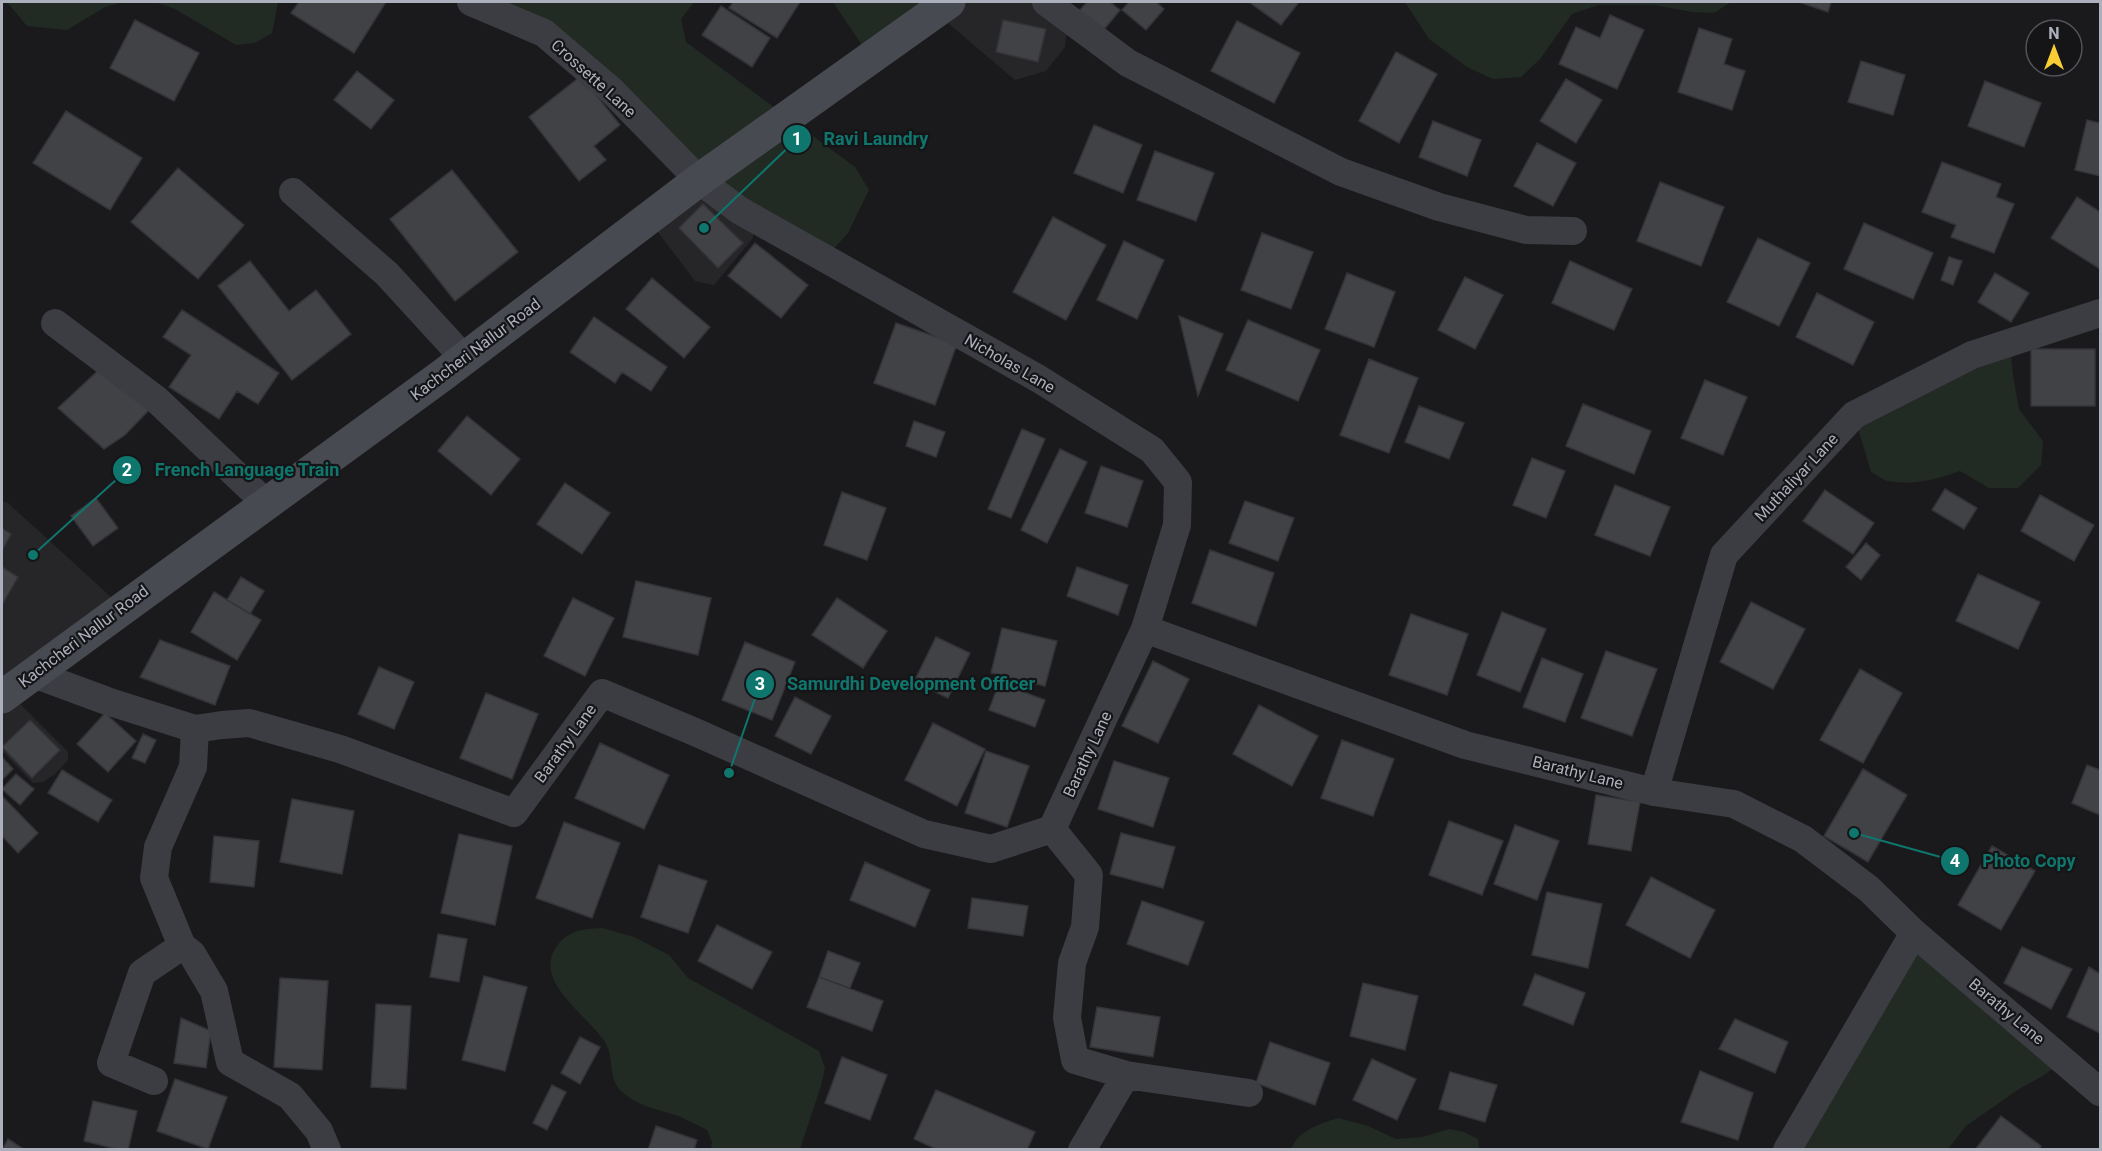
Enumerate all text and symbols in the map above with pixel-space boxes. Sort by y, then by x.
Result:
north arrow [2024,18,2084,78]
text: N [2048,24,2060,43]
street label: Crossette Lane [547,35,640,121]
callout: Ravi Laundry [782,121,940,157]
text: 1 [792,128,802,149]
text: Ravi Laundry [824,128,929,149]
street label: Kachcheri Nallur Road [407,294,544,404]
street label: Nicholas Lane [961,330,1058,397]
street label: Muthaliyar Lane [1751,429,1842,525]
callout: French Language Train [112,452,351,488]
text: 2 [122,459,132,480]
text: French Language Train [155,459,339,480]
street label: Kachcheri Nallur Road [15,581,152,691]
callout: Samurdhi Development Officer [745,666,1047,702]
text: 3 [755,673,765,694]
text: Samurdhi Development Officer [787,673,1035,694]
street label: Barathy Lane [530,700,600,786]
street label: Barathy Lane [1059,708,1116,800]
street label: Barathy Lane [1531,752,1625,793]
callout: Photo Copy [1940,843,2088,879]
text: 4 [1950,850,1960,871]
text: Photo Copy [1982,850,2077,871]
street label: Barathy Lane [1965,974,2048,1048]

